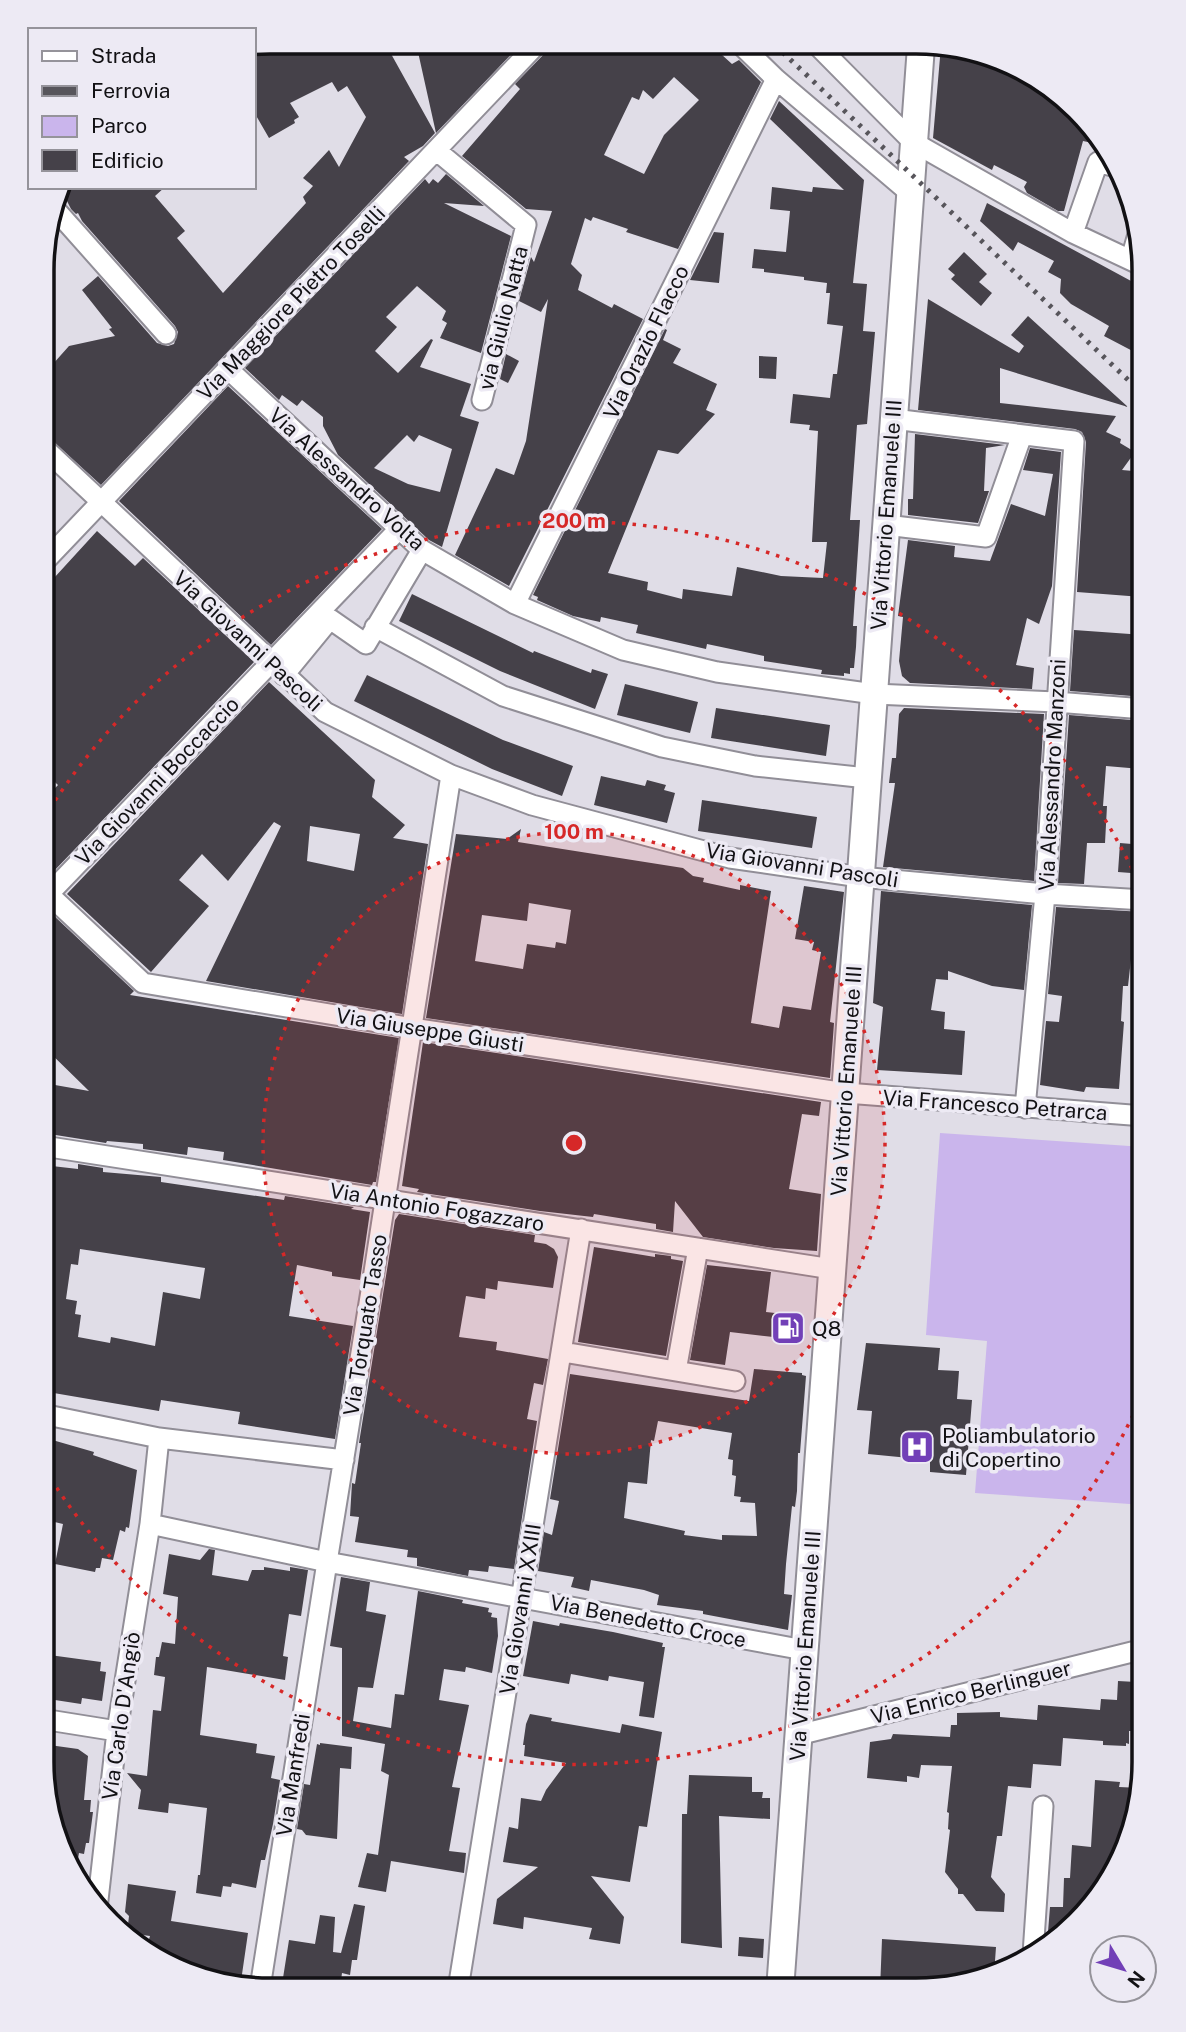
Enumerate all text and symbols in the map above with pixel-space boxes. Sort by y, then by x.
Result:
legend [28,28,256,189]
text: Strada [91,43,156,68]
text: Ferrovia [91,78,170,103]
text: Parco [91,113,147,138]
text: Edificio [91,148,164,173]
street label: Via Maggiore Pietro Toselli [192,201,390,405]
street label: via Giulio Natta [473,243,533,393]
street label: Via Orazio Flacco [598,261,694,423]
street label: Via Vittorio Emanuele III [865,399,907,631]
street label: Via Alessandro Volta [264,402,430,556]
text: 200 m [542,508,606,533]
street label: Via Giovanni Pascoli [168,565,328,717]
street label: Via Alessandro Manzoni [1033,658,1071,892]
street label: Via Giovanni Boccaccio [70,691,244,871]
text: 100 m [544,819,604,844]
street label: Via Giovanni Pascoli [704,837,900,893]
street label: Via Vittorio Emanuele III [825,965,867,1197]
street label: Via Giuseppe Giusti [334,1003,526,1057]
street label: Via Francesco Petrarca [882,1085,1108,1125]
centre of rings [562,1131,586,1155]
street label: Via Antonio Fogazzaro [328,1178,546,1236]
street label: Via Torquato Tasso [338,1232,392,1418]
fuel station icon: Q8 [769,1309,807,1347]
place label: Q8 [812,1316,841,1341]
place label: Poliambulatorio di Copertino [942,1423,1096,1472]
hospital icon: Poliambulatorio di Copertino [898,1428,936,1466]
street label: Via Giovanni XXIII [494,1522,546,1696]
street label: Via Vittorio Emanuele III [784,1530,826,1762]
street label: Via Benedetto Croce [548,1590,748,1652]
street label: Via Carlo D'Angiò [97,1630,145,1802]
street label: Via Enrico Berlinguer [868,1655,1074,1729]
street label: Via Manfredi [271,1712,315,1838]
north arrow [1088,1934,1158,2004]
text: N [1123,1967,1150,1992]

